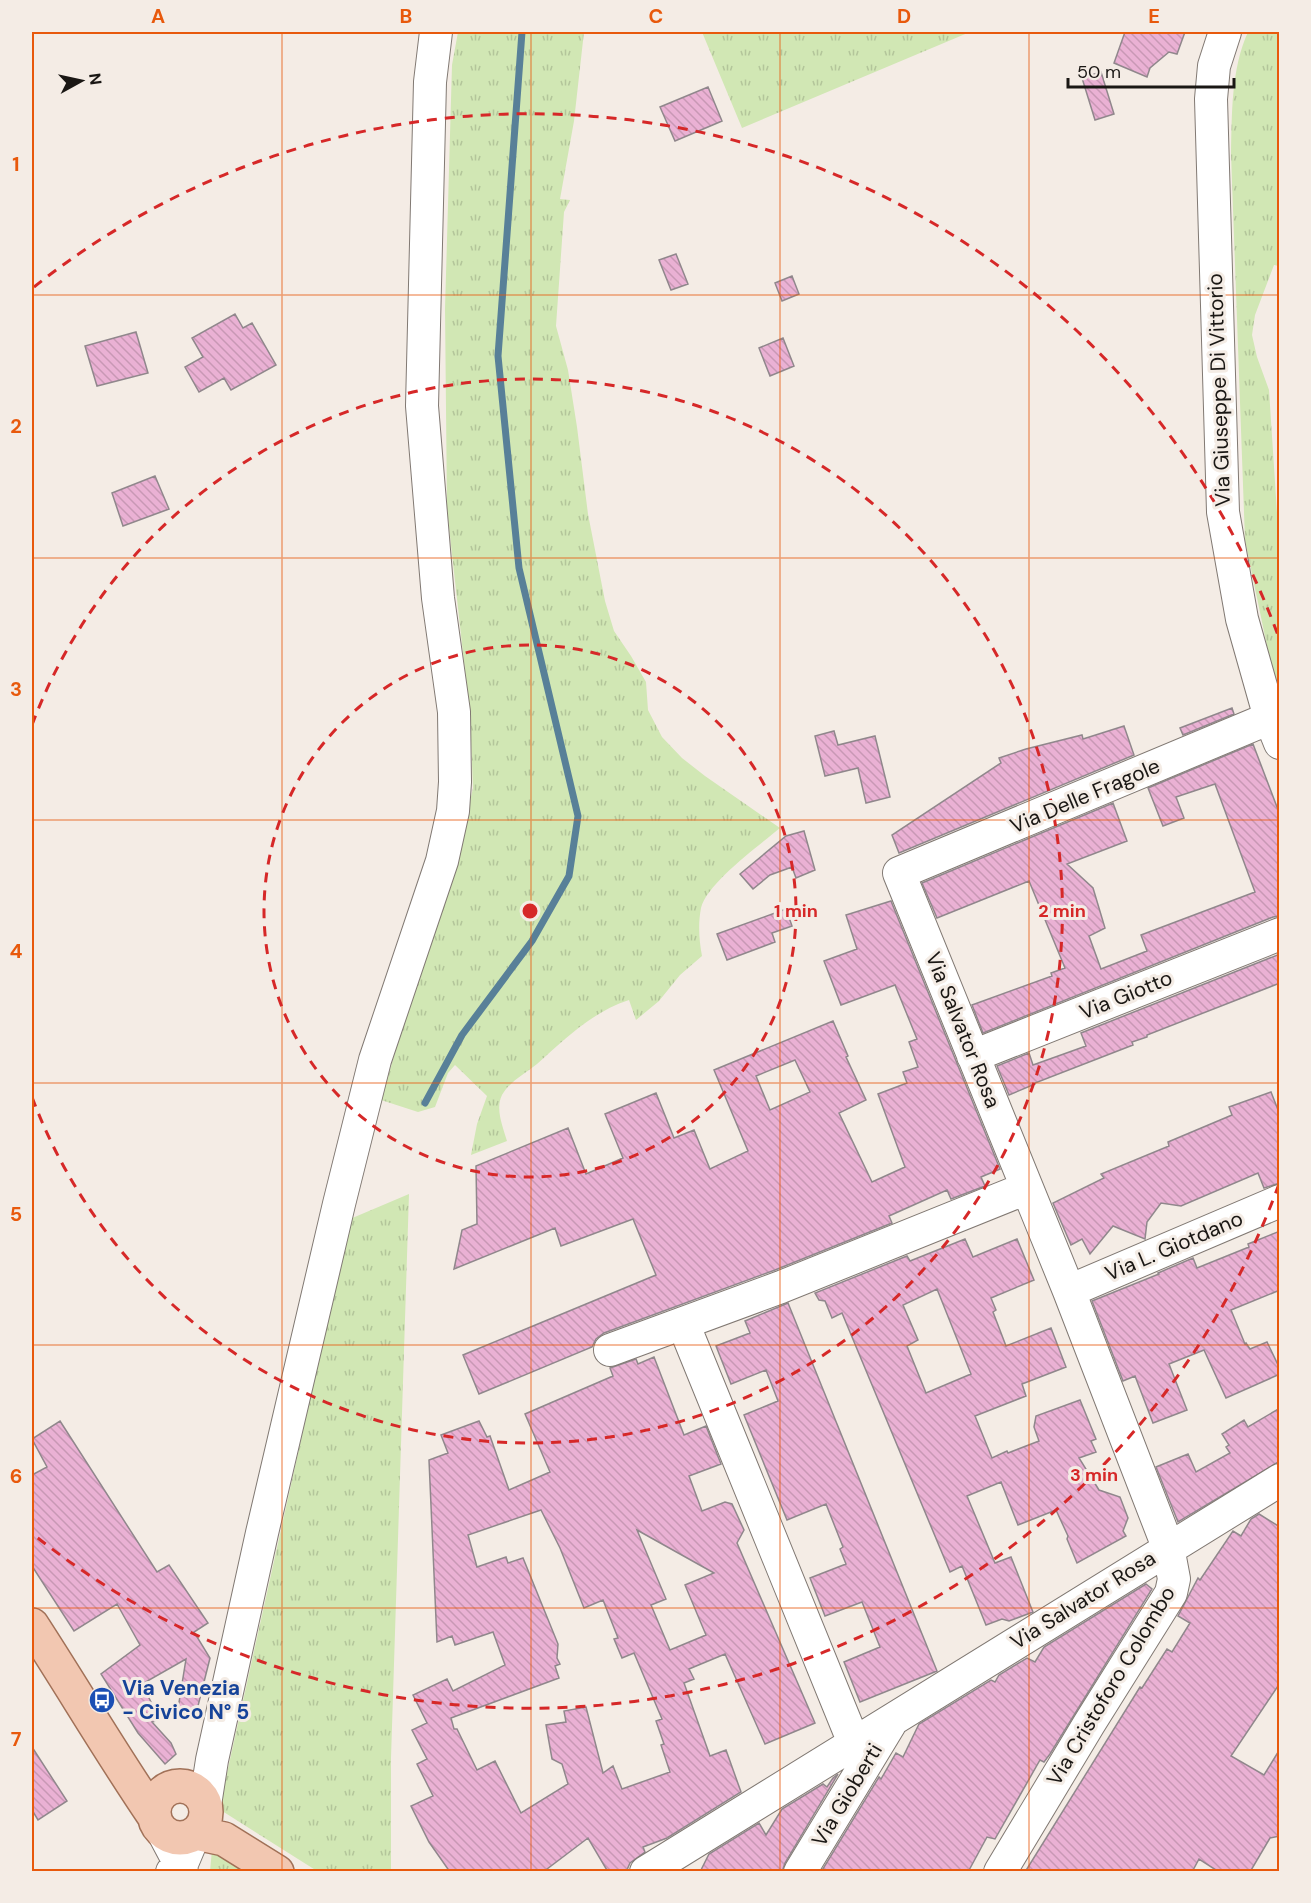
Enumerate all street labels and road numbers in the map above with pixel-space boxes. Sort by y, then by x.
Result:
street label: Via Giuseppe Di Vittorio [1201,273,1237,507]
street label: Via Delle Fragole [1006,752,1164,840]
street label: Via Salvator Rosa [919,948,1007,1112]
street label: Via Giotto [1075,964,1177,1026]
street label: Via L. Giotdano [1101,1204,1247,1288]
street label: Via Salvator Rosa [1005,1544,1161,1656]
street label: Via Cristoforo Colombo [1040,1581,1182,1791]
street label: Via Gioberti [805,1738,889,1852]

